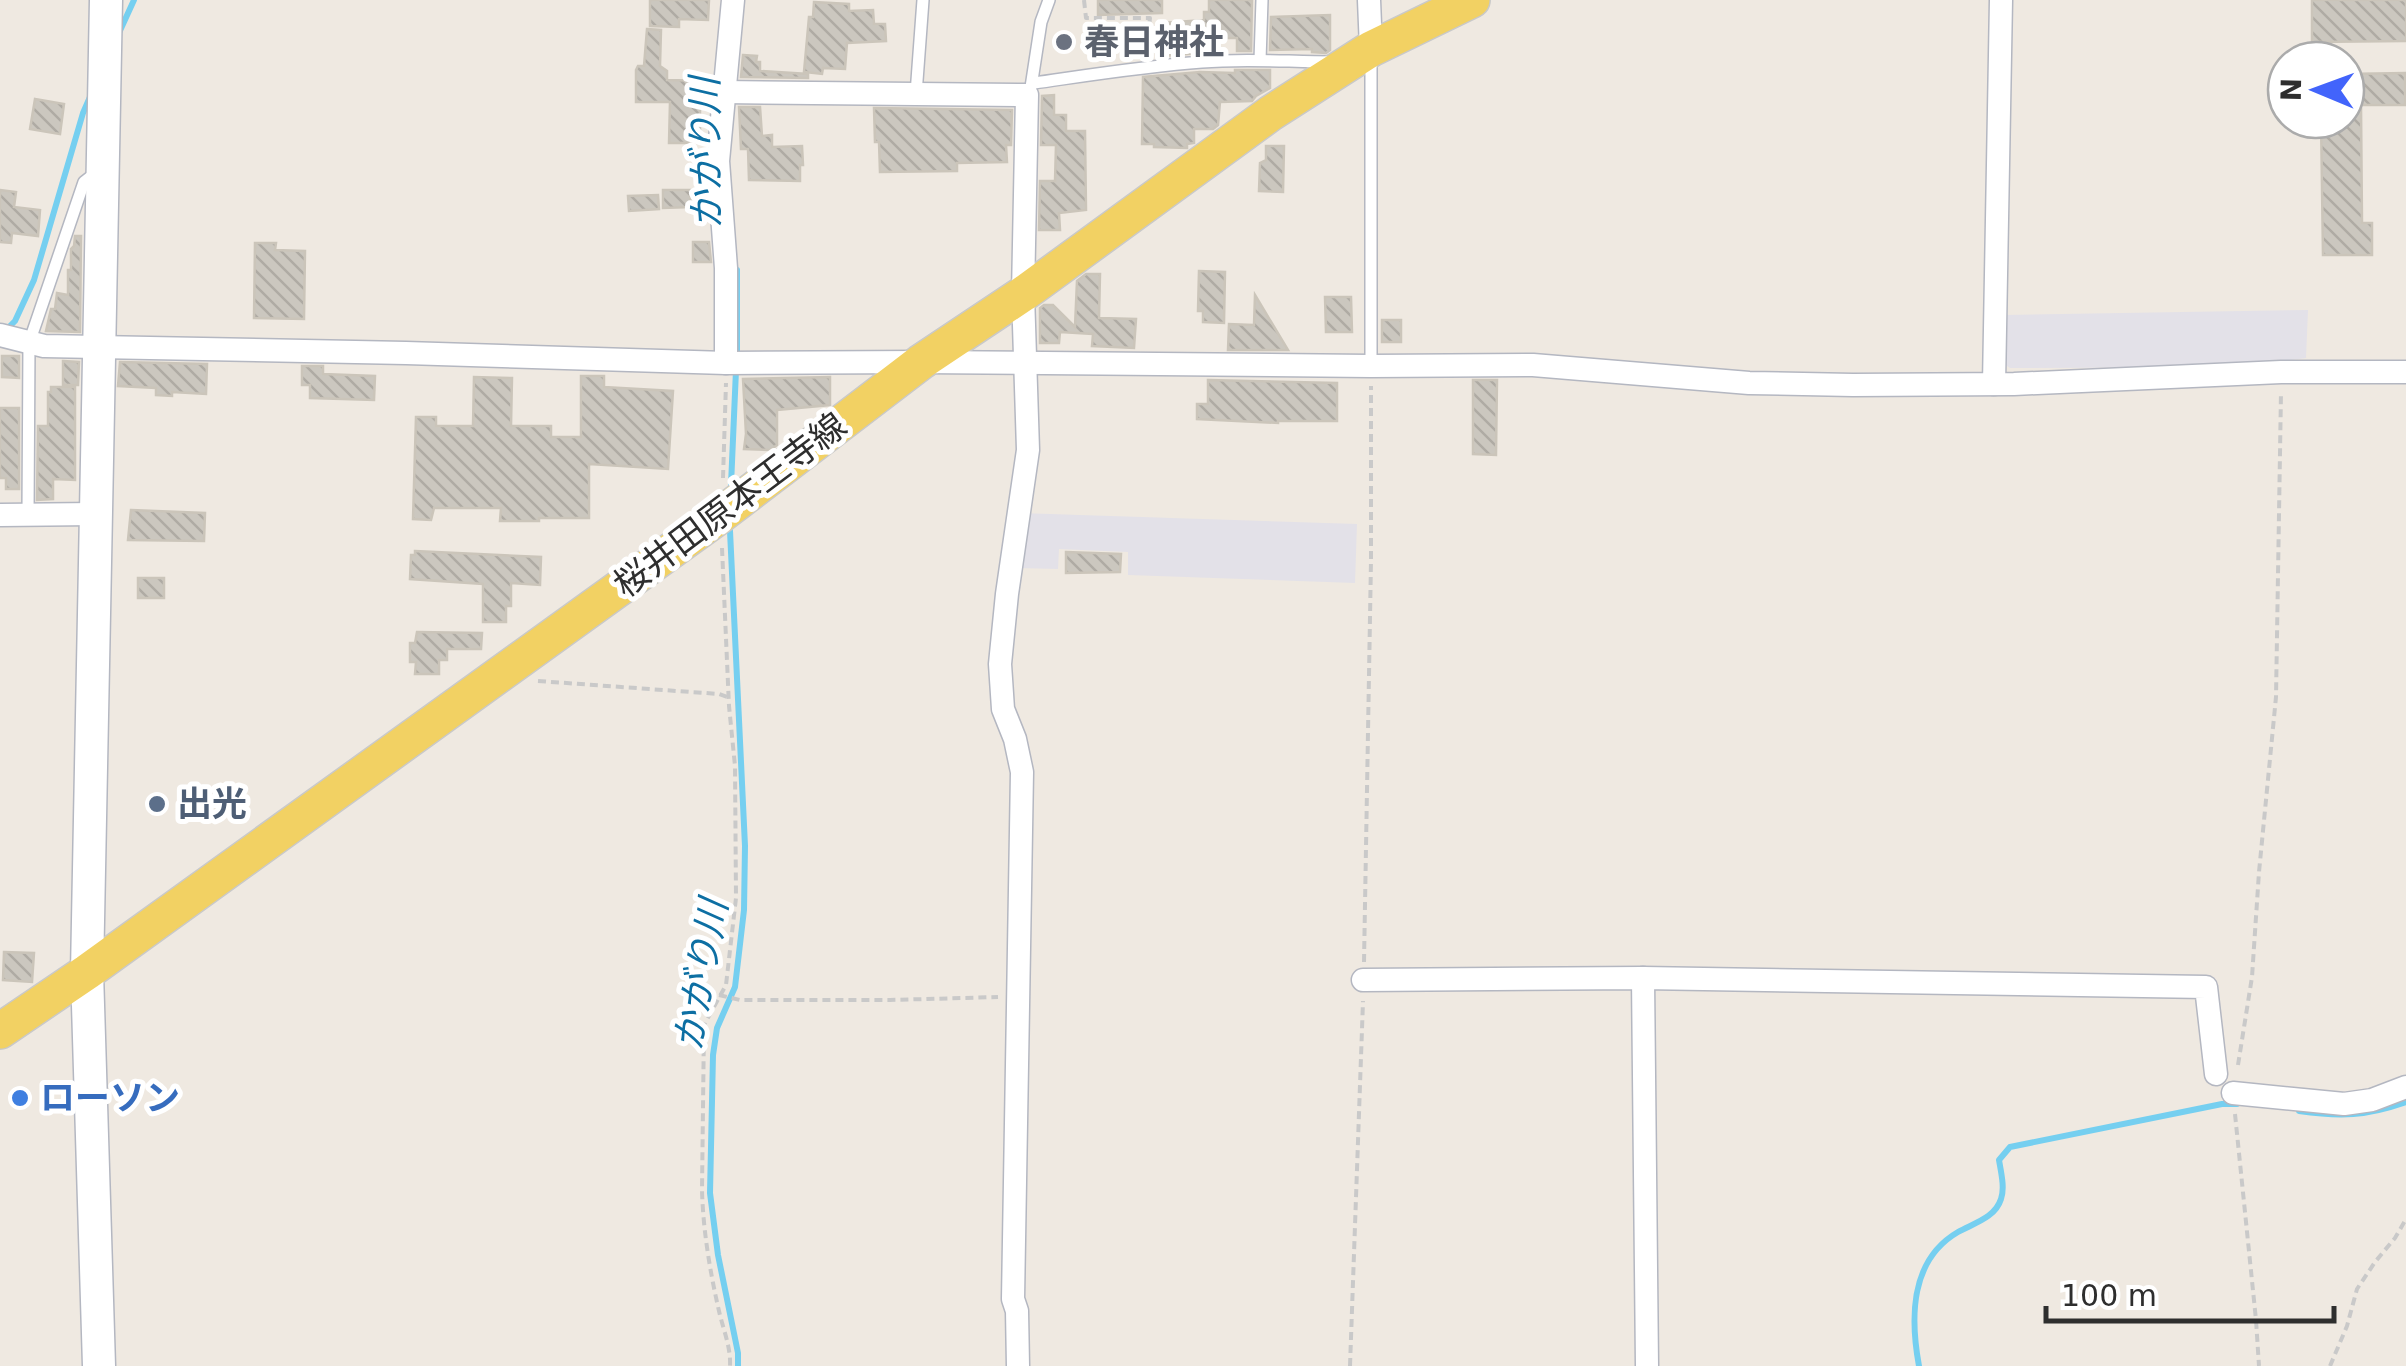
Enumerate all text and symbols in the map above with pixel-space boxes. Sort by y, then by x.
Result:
place label: 春日神社 [1084,22,1224,62]
marker: 春日神社 [1053,31,1075,53]
north arrow [2266,40,2366,140]
water label: かがり川 [683,73,729,229]
text: N [2275,78,2308,102]
street label: 桜井田原本王寺線 [606,405,854,605]
place label: 出光 [177,784,247,824]
marker: 出光 [146,793,168,815]
water label: かがり川 [666,892,737,1054]
place label: ローソン [40,1078,180,1118]
marker: ローソン [9,1087,31,1109]
scale bar [2046,1261,2334,1323]
text: 100 m [2061,1278,2157,1313]

